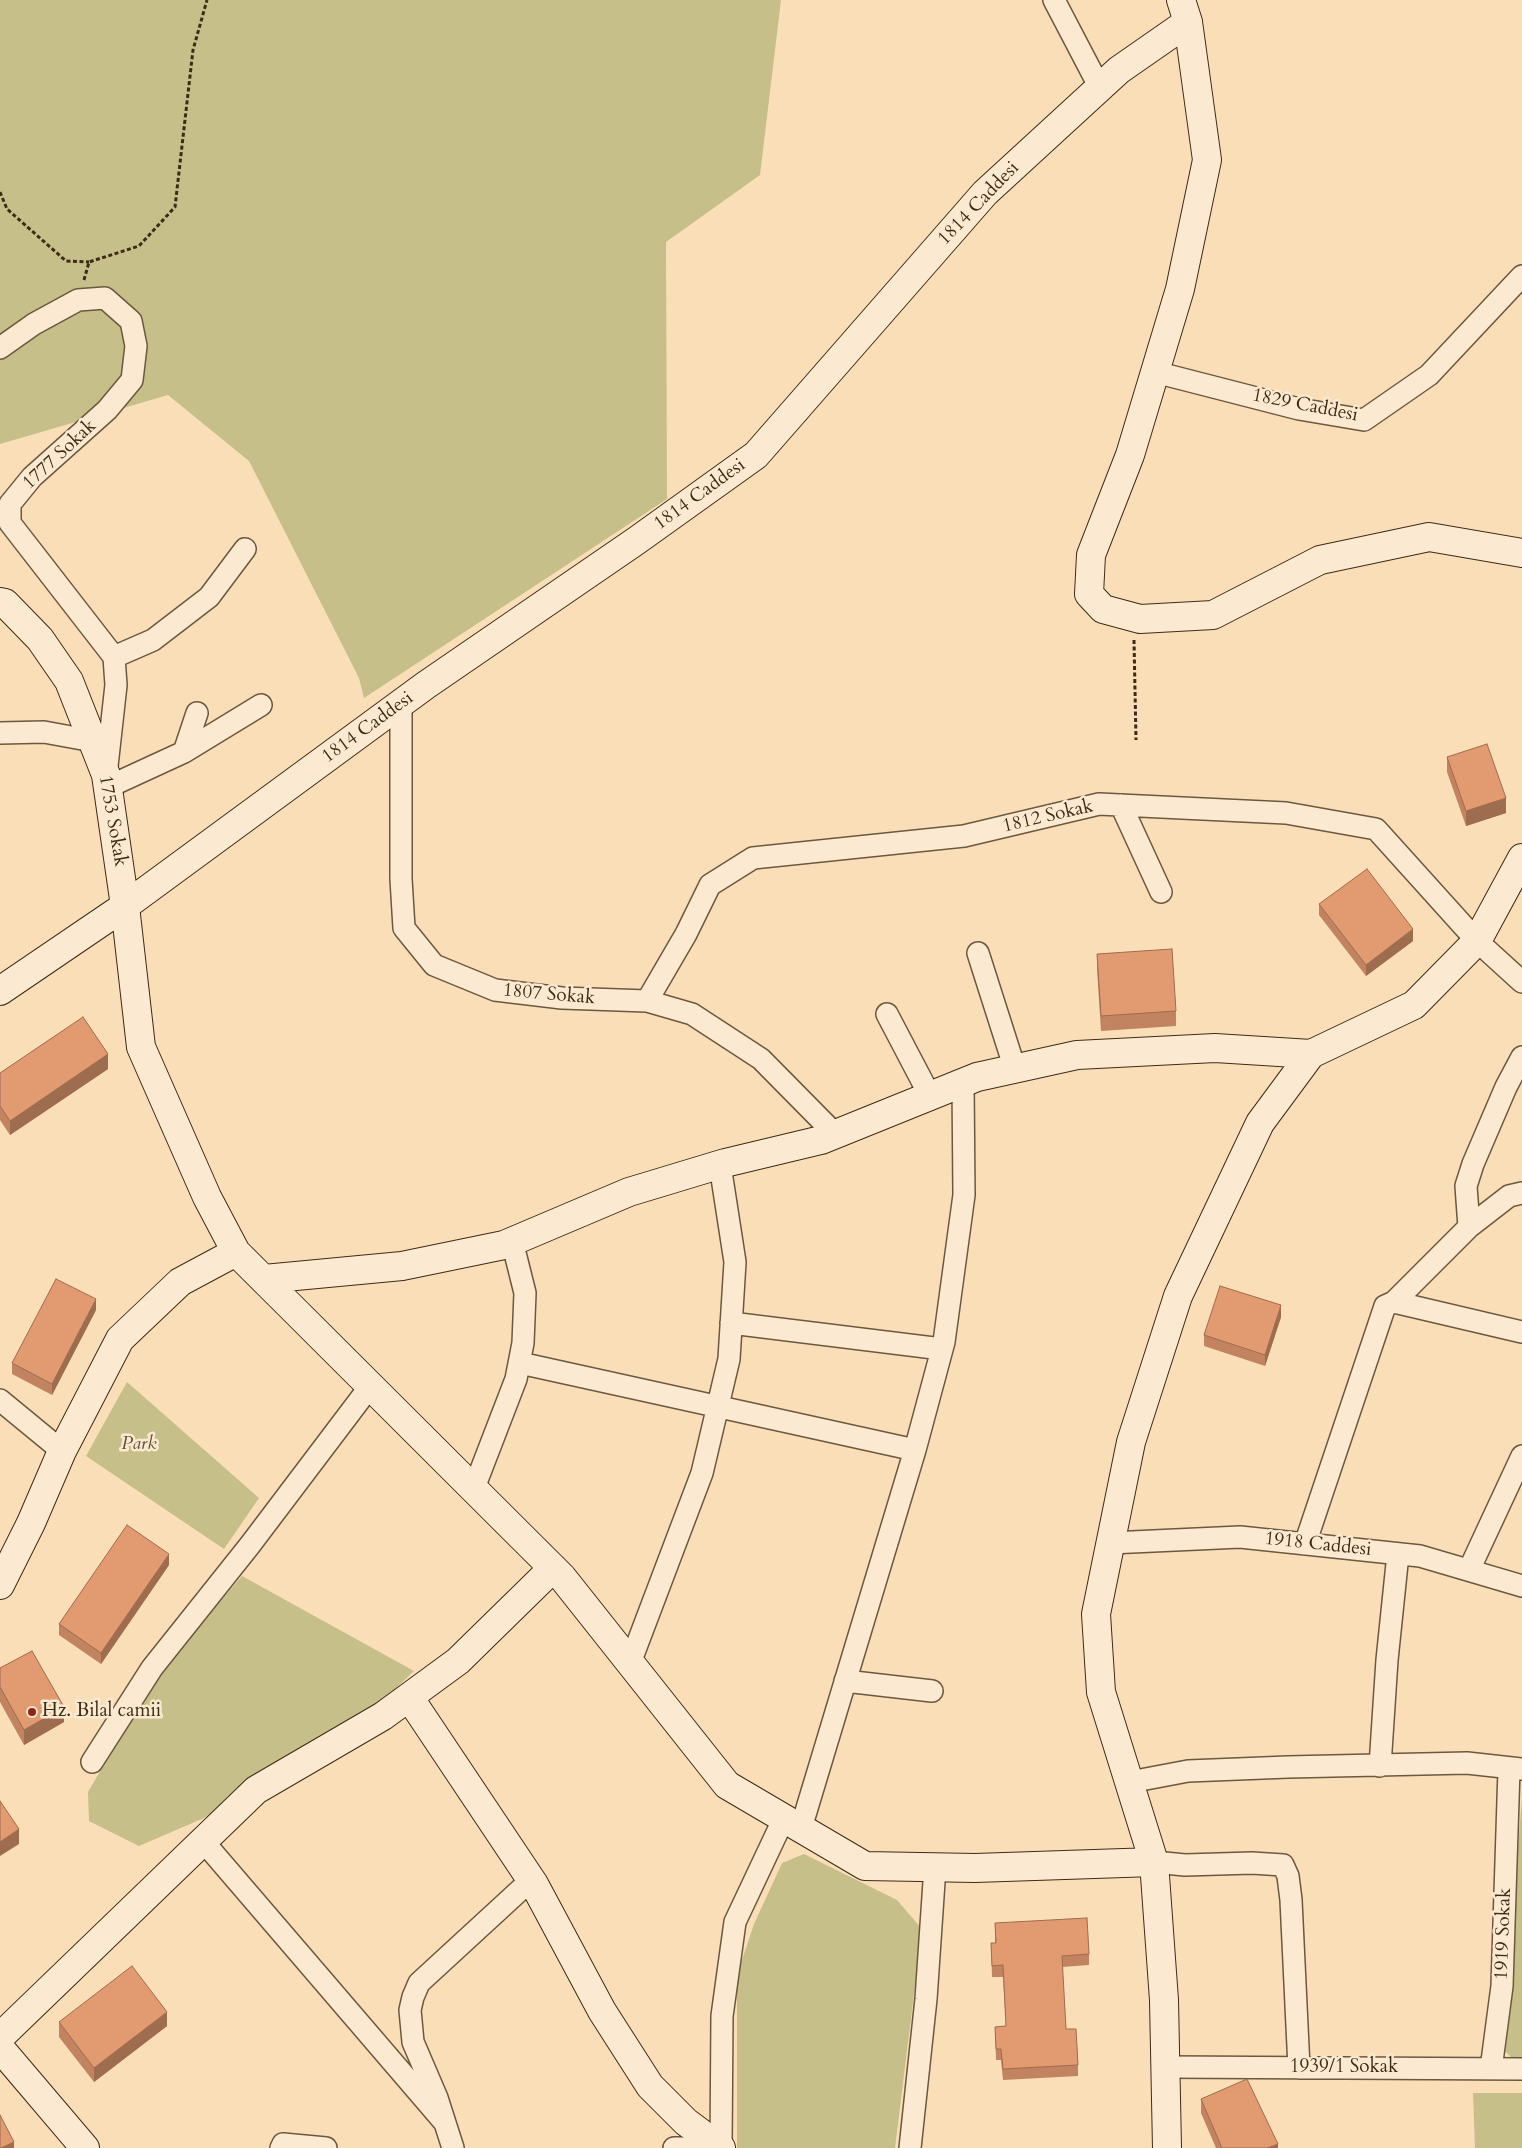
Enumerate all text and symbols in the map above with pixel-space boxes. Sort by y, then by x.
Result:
street label: 1814 Caddesi [934,157,1024,251]
street label: 1829 Caddesi [1250,385,1360,427]
street label: 1777 Sokak [18,415,102,495]
street label: 1814 Caddesi [650,454,750,536]
street label: 1814 Caddesi [318,687,418,769]
street label: 1753 Sokak [93,774,131,868]
street label: 1812 Sokak [1000,796,1096,838]
street label: 1807 Sokak [502,980,596,1010]
park label: Park [121,1434,157,1456]
street label: 1918 Caddesi [1263,1528,1373,1562]
place label: Hz. Bilal camii [42,1701,161,1723]
marker: Hz. Bilal camii [26,1706,38,1718]
street label: 1919 Sokak [1491,1887,1517,1981]
street label: 1939/1 Sokak [1290,2057,1398,2079]

